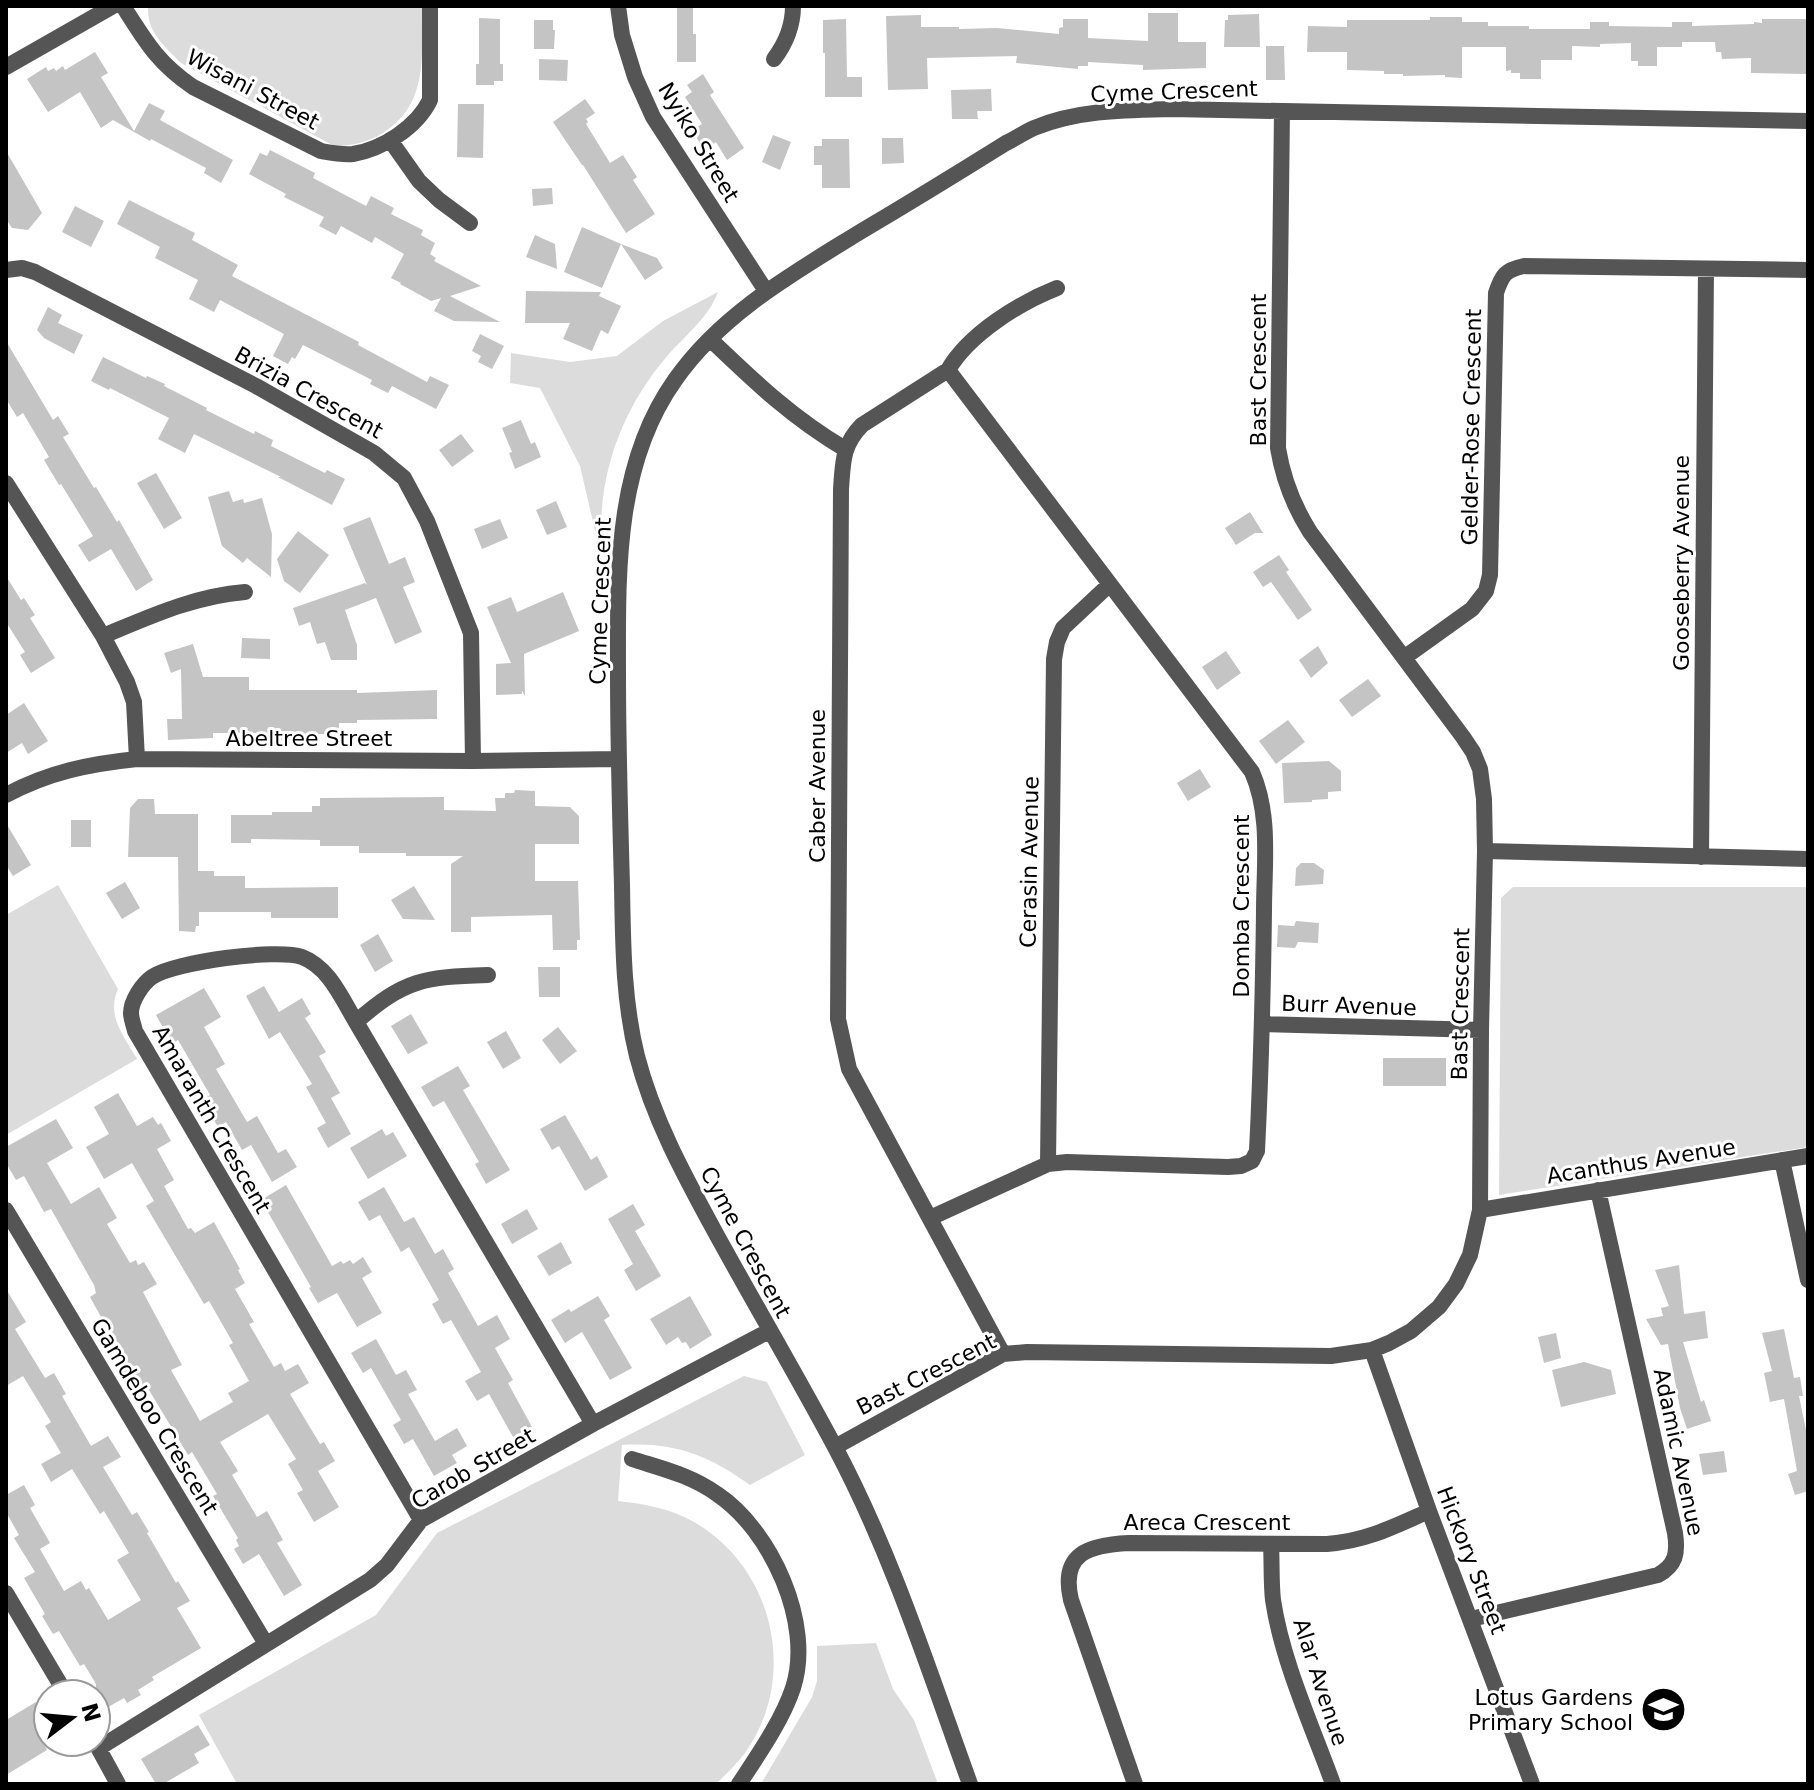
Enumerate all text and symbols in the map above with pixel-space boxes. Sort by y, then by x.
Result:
street label: Wisani Street [182,44,324,135]
street label: Cyme Crescent [1090,76,1259,107]
street label: Nyiko Street [653,78,744,207]
street label: Bast Crescent [1246,293,1271,446]
street label: Gelder-Rose Crescent [1457,308,1486,546]
street label: Brizia Crescent [230,341,388,444]
street label: Gooseberry Avenue [1669,455,1694,671]
street label: Cyme Crescent [585,517,616,685]
street label: Caber Avenue [805,709,830,863]
street label: Abeltree Street [226,726,393,751]
street label: Cerasin Avenue [1016,776,1043,948]
street label: Domba Crescent [1229,814,1254,998]
street label: Bast Crescent [1447,927,1474,1081]
street label: Burr Avenue [1281,991,1417,1020]
street label: Amaranth Crescent [147,1021,276,1218]
street label: Acanthus Avenue [1545,1134,1737,1189]
street label: Cyme Crescent [695,1162,796,1322]
street label: Gamdeboo Crescent [86,1314,223,1519]
street label: Bast Crescent [852,1328,1000,1420]
street label: Adamic Avenue [1649,1366,1708,1538]
street label: Carob Street [407,1423,540,1514]
street label: Hickory Street [1432,1483,1511,1638]
street label: Areca Crescent [1124,1510,1291,1535]
street label: Alar Avenue [1288,1615,1353,1749]
north arrow [32,1678,112,1758]
place label: Lotus Gardens Primary School [1468,1685,1633,1735]
school or university icon: Lotus Gardens Primary School [1640,1686,1688,1734]
text: N [76,1700,105,1725]

